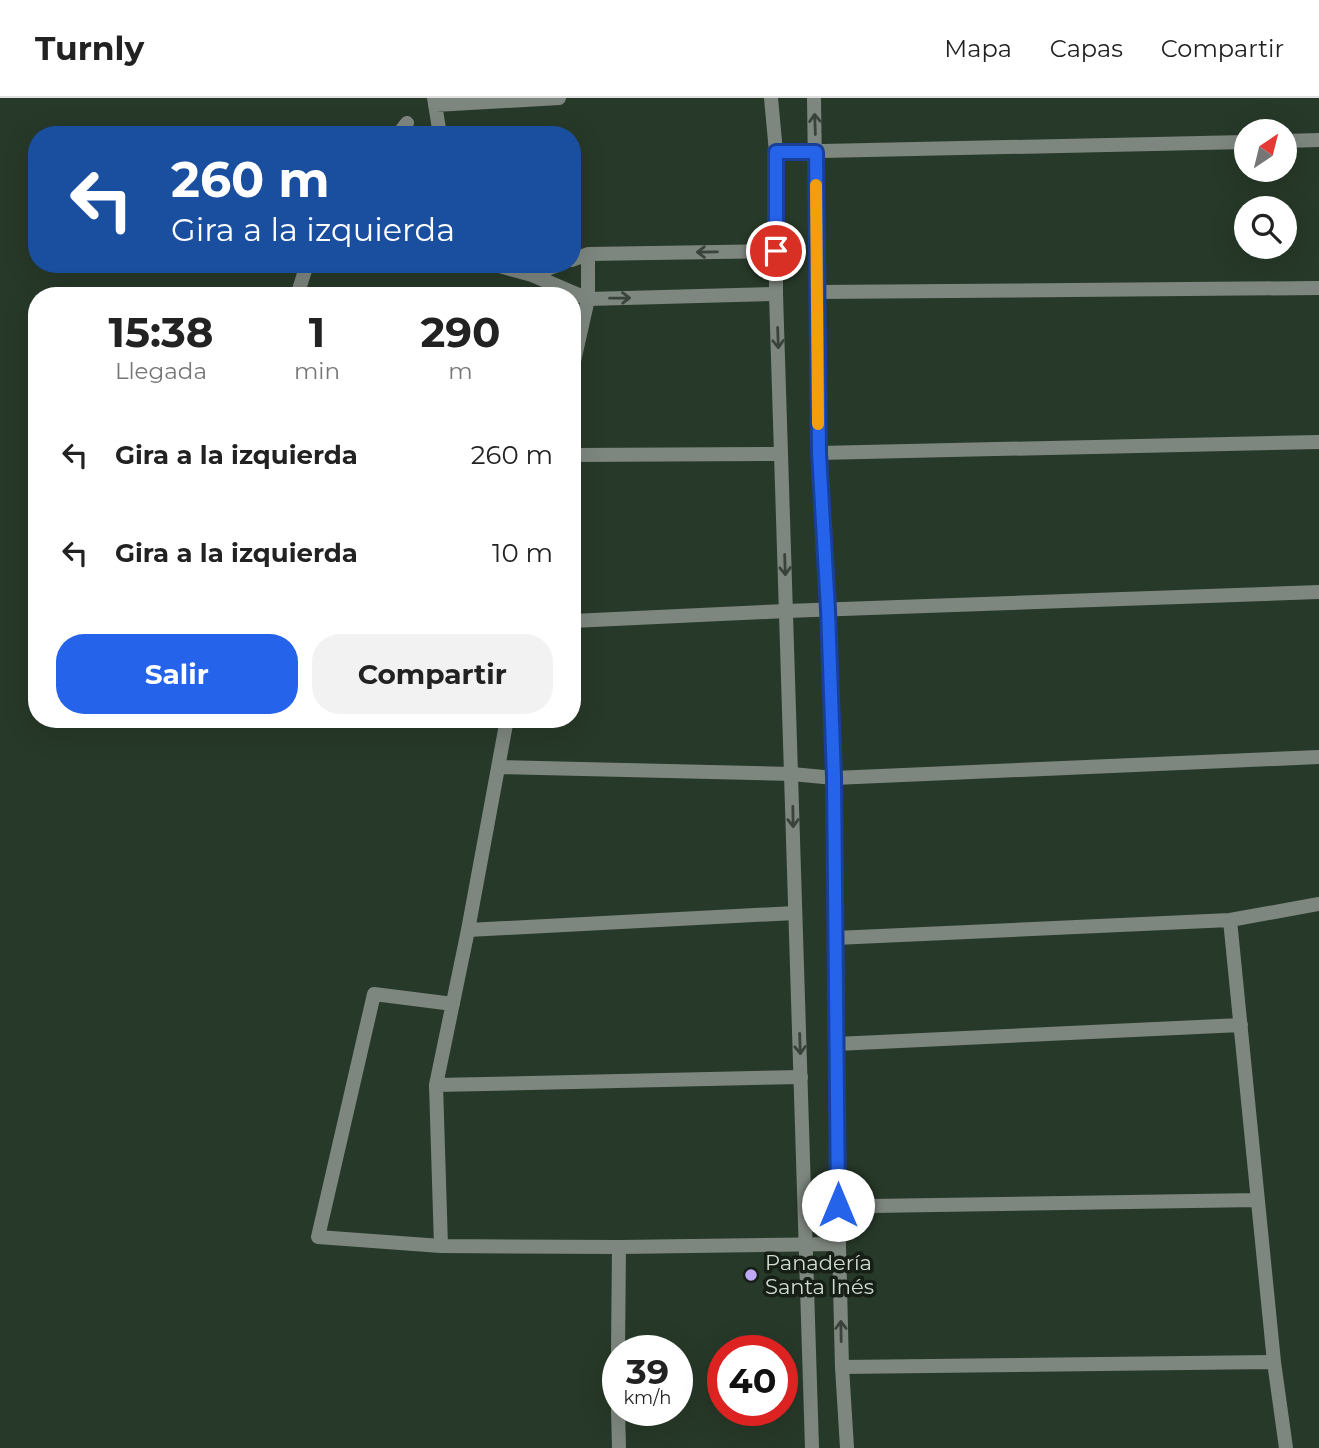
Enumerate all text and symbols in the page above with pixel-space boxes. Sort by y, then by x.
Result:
text: Turnly [35,28,144,68]
text: Mapa [944,34,1012,63]
text: Capas [1050,34,1123,63]
text: Compartir [1161,34,1284,63]
one-way arrow [808,113,821,136]
north arrow [1234,119,1297,182]
map controls [1234,119,1297,259]
text: 260 m [171,150,330,209]
icon: left [56,154,147,245]
button: search [1234,196,1297,259]
text: Gira a la izquierda [171,210,455,249]
pin [746,221,806,281]
icon: arrive [757,232,795,270]
one-way arrow [696,245,719,259]
one-way arrow [609,291,632,305]
text: 15:38 [108,306,213,358]
text: 1 [309,306,325,358]
text: 290 [421,306,501,358]
one-way arrow [771,326,784,349]
text: Llegada [115,357,207,385]
text: min [294,357,340,385]
text: m [448,357,473,385]
icon: left [56,436,94,474]
text: Gira a la izquierda [115,439,358,471]
text: 260 m [471,439,553,471]
icon: left [56,534,94,572]
text: Gira a la izquierda [115,537,358,569]
text: 10 m [492,537,553,569]
one-way arrow [778,553,791,576]
button: Salir [56,634,298,714]
button: Compartir [312,634,553,714]
one-way arrow [786,805,800,828]
one-way arrow [793,1032,806,1055]
position arrow [801,1168,875,1242]
place label: Panadería Santa Inés [765,1250,874,1299]
marker: Panadería Santa Inés [743,1267,759,1283]
one-way arrow [834,1320,848,1343]
speed limit sign: 40 [707,1335,798,1426]
text: 39 [626,1350,669,1393]
text: km/h [623,1387,672,1409]

